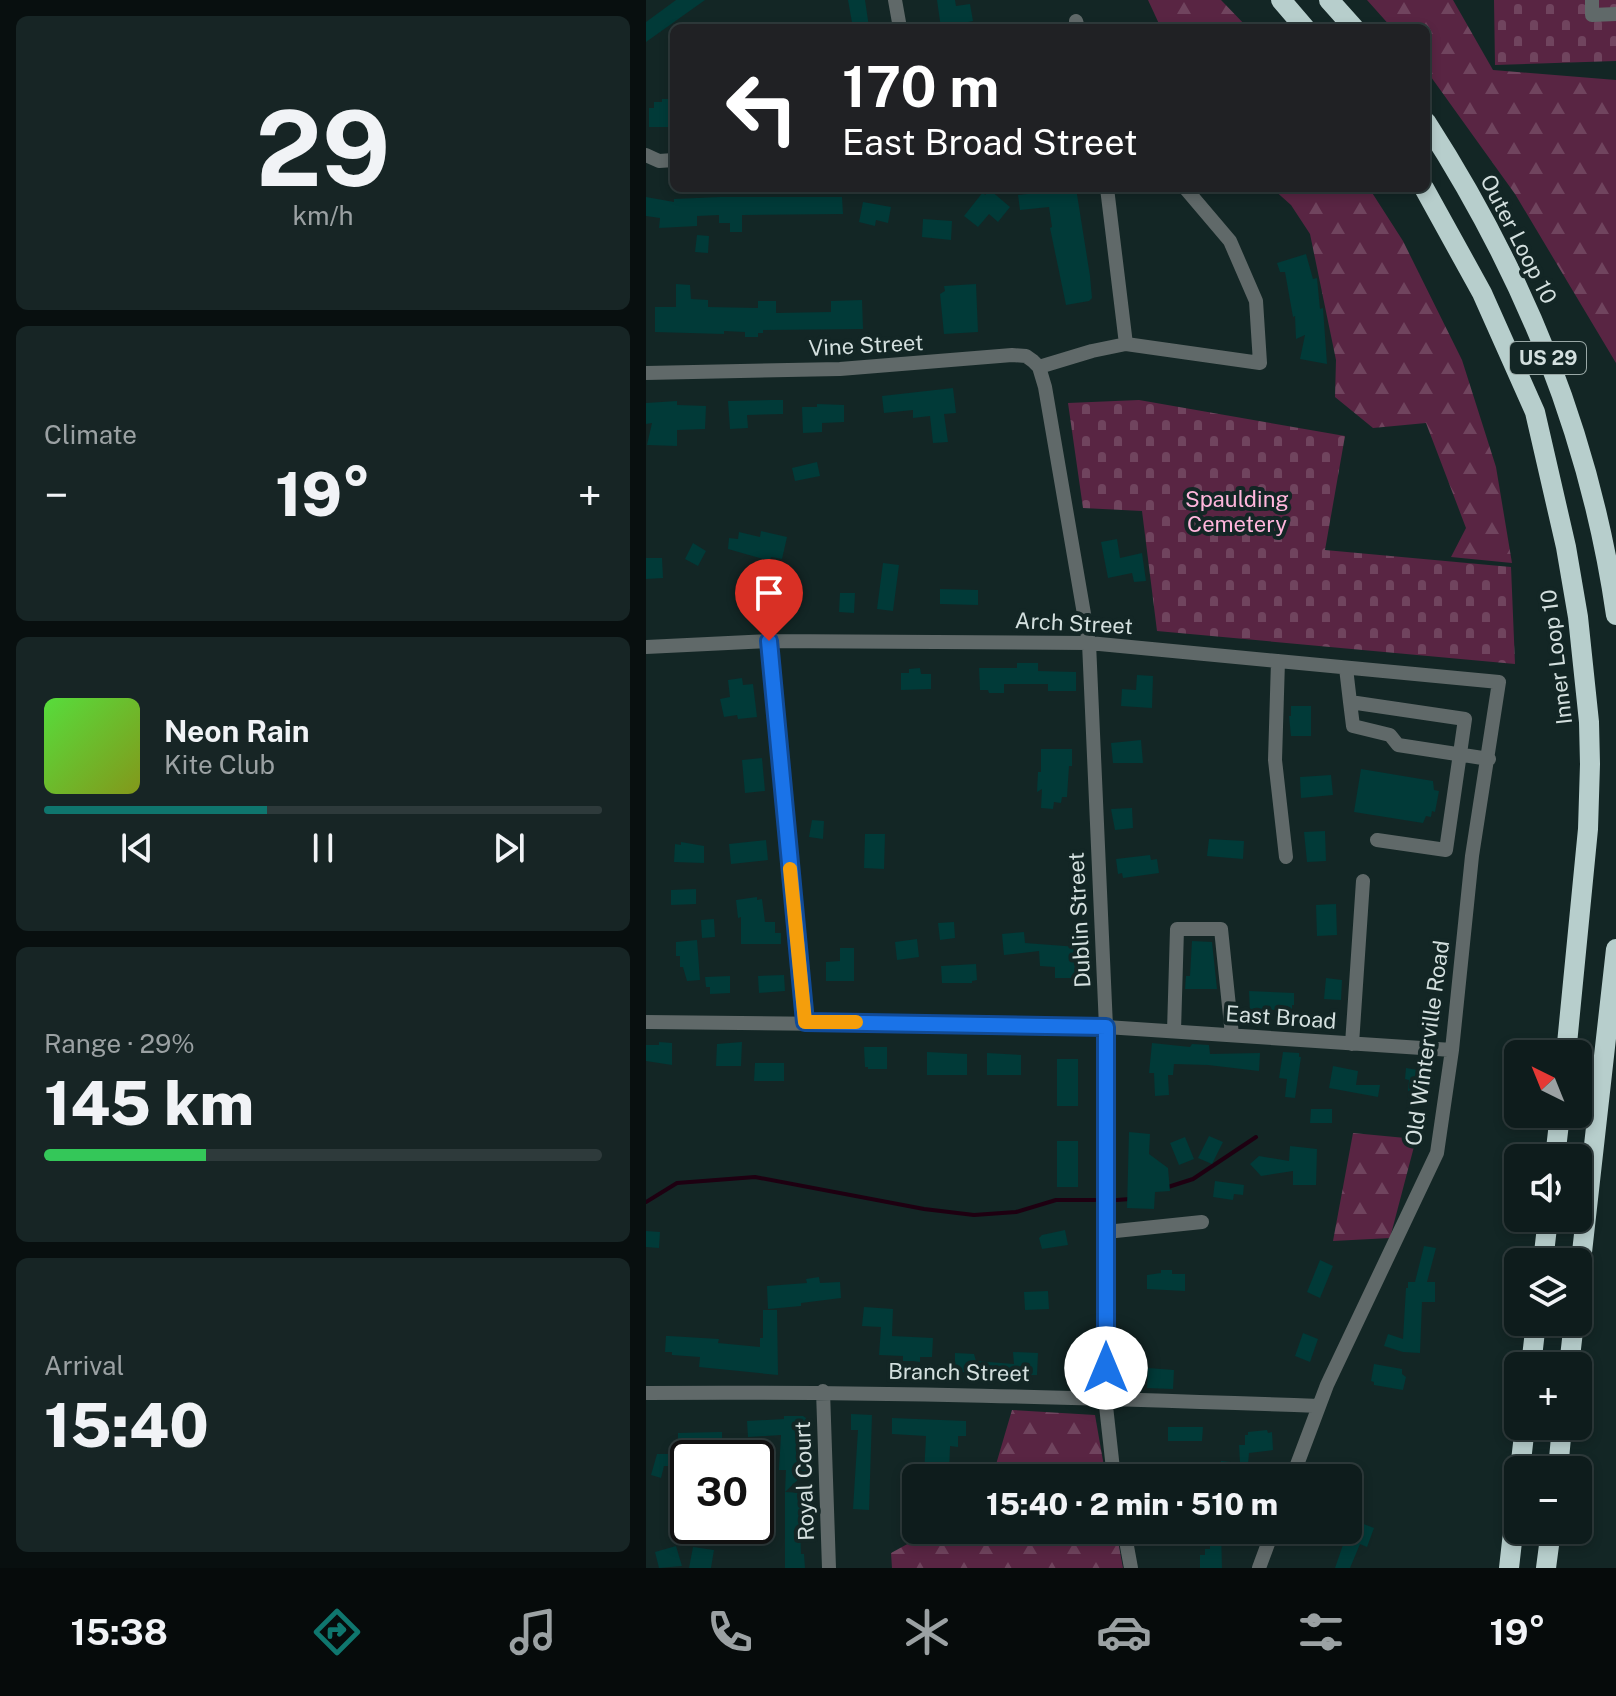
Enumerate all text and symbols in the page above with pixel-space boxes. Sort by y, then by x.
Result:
text: 170 m [842,54,999,120]
icon: left [710,56,814,160]
text: 29 [256,87,390,209]
text: East Broad Street [842,121,1138,163]
street label: Outer Loop 10 [1475,170,1563,308]
text: km/h [292,200,354,231]
street label: Vine Street [808,329,924,361]
road number: US 29 [1510,342,1586,374]
text: Climate [44,419,137,450]
text: 19° [275,459,371,530]
text: − [44,469,68,521]
text: + [578,469,602,521]
park label: Spaulding Cemetery [1185,486,1289,537]
pin [735,559,803,641]
icon: arrive [747,571,791,615]
street label: Inner Loop 10 [1535,588,1577,726]
street label: Arch Street [1014,607,1134,639]
text: Neon Rain [164,713,310,749]
text: Kite Club [164,749,275,780]
icon: previous [115,826,159,870]
icon: pause [301,826,345,870]
icon: next [487,826,531,870]
street label: Dublin Street [1062,852,1096,988]
street label: Old Winterville Road [1400,939,1454,1147]
street label: East Broad [1225,1000,1337,1034]
text: Range · 29% [44,1028,195,1059]
north arrow [1504,1040,1592,1128]
map controls [1504,1040,1592,1544]
text: 145 km [44,1068,254,1139]
button: sound [1504,1144,1592,1232]
button: layers [1504,1248,1592,1336]
position arrow [1064,1326,1148,1410]
text: Arrival [44,1350,124,1381]
button: + [1504,1352,1592,1440]
street label: Branch Street [888,1358,1030,1386]
text: 15:40 [44,1390,209,1461]
street label: Royal Court [789,1421,819,1541]
speed limit sign: 30 [670,1440,774,1544]
button: − [1504,1456,1592,1544]
text: 15:40 · 2 min · 510 m [986,1486,1278,1522]
icon: directions [309,1604,365,1660]
icon: music [505,1604,561,1660]
icon: phone [702,1604,758,1660]
icon: climate [899,1604,955,1660]
icon: car [1096,1604,1152,1660]
icon: filters [1293,1604,1349,1660]
text: 15:38 [70,1611,168,1653]
text: 19° [1489,1611,1546,1653]

